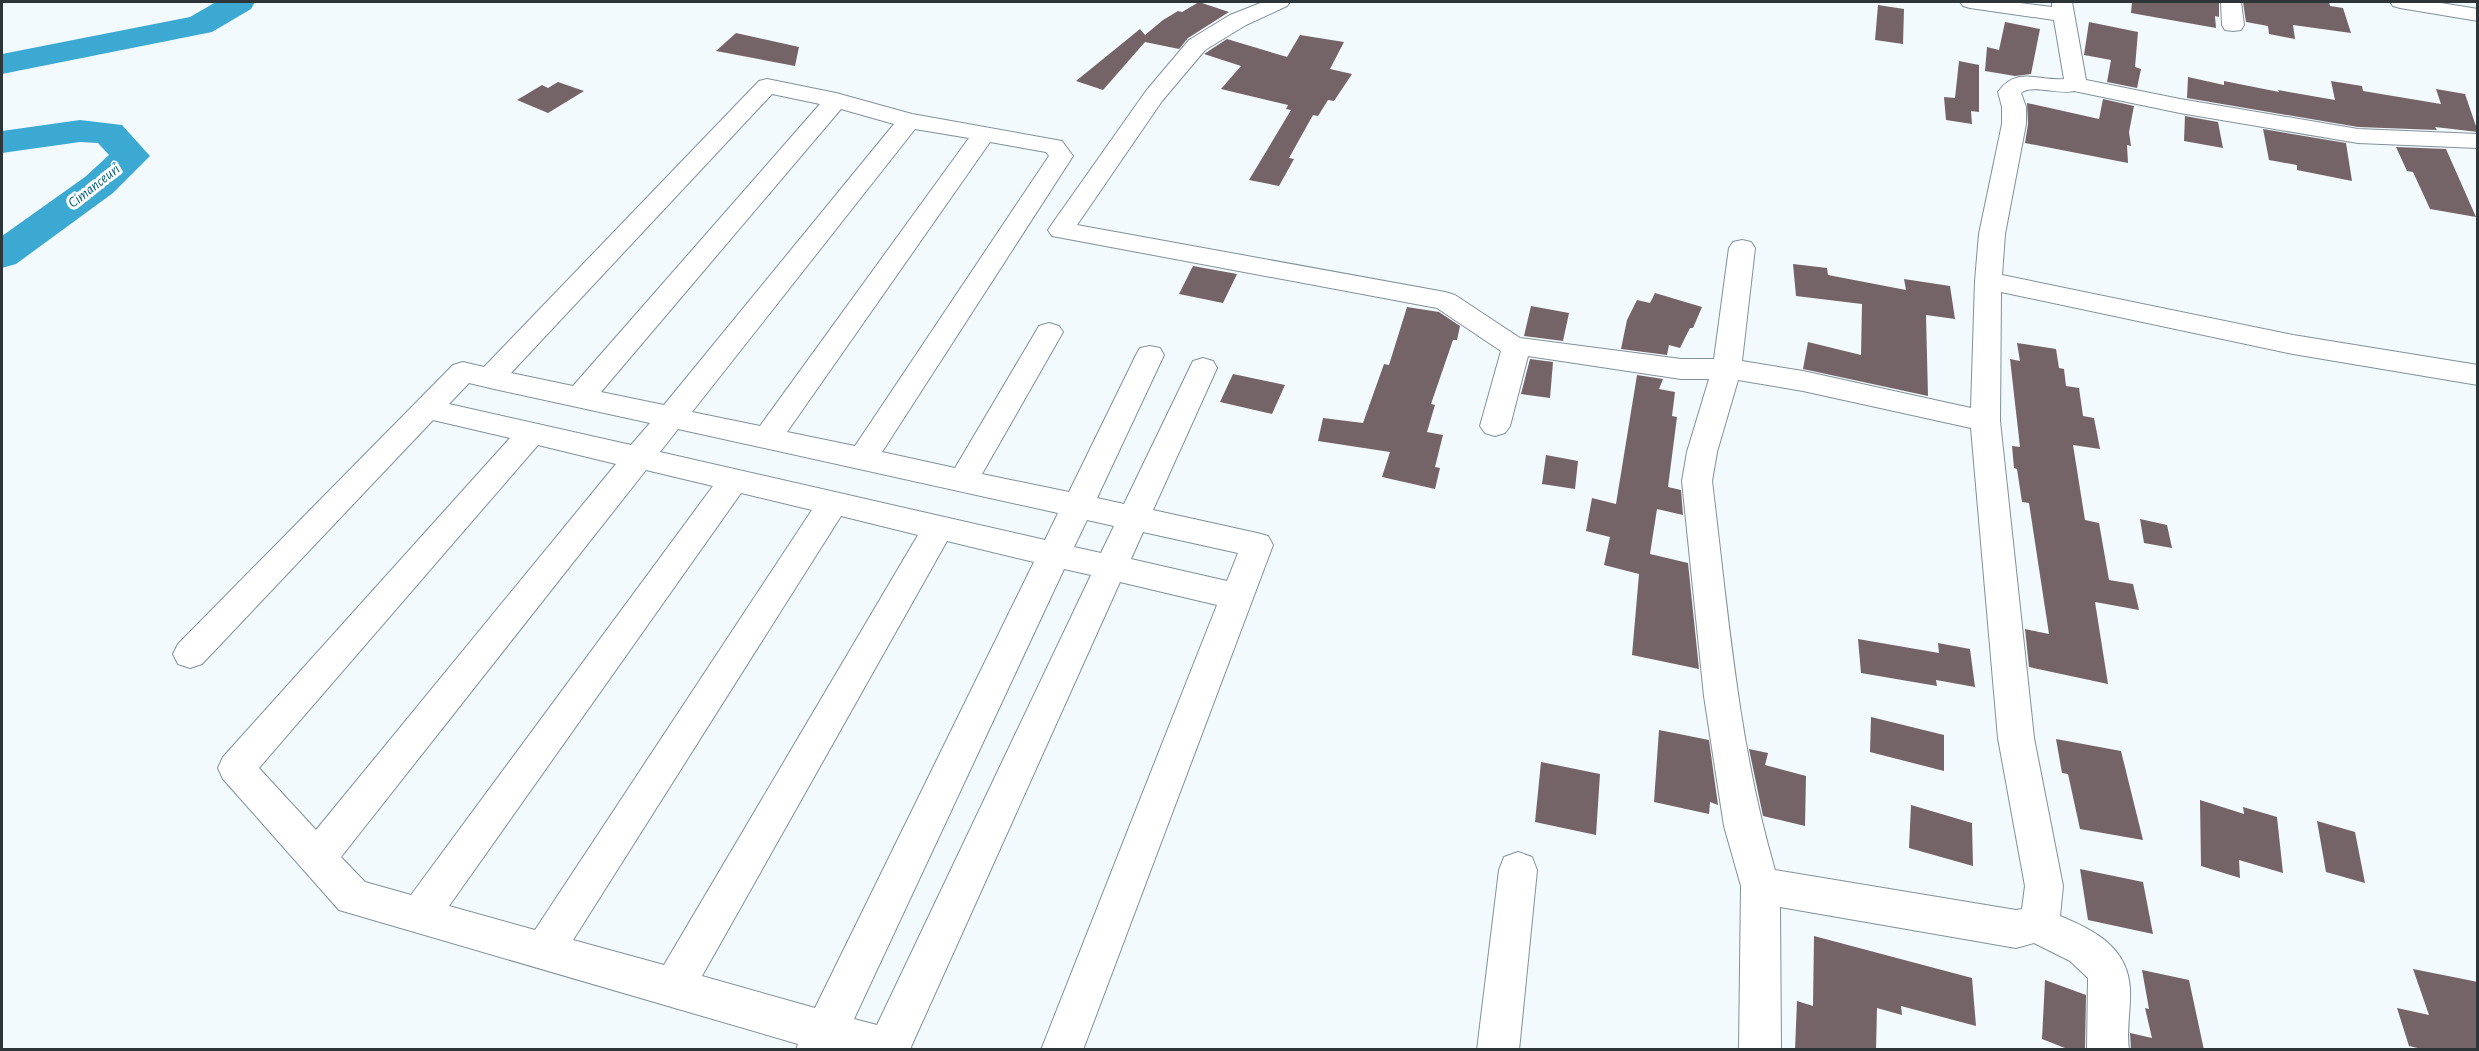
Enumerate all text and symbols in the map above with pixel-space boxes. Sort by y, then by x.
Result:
water label: Cimanceuri [65,161,123,211]

